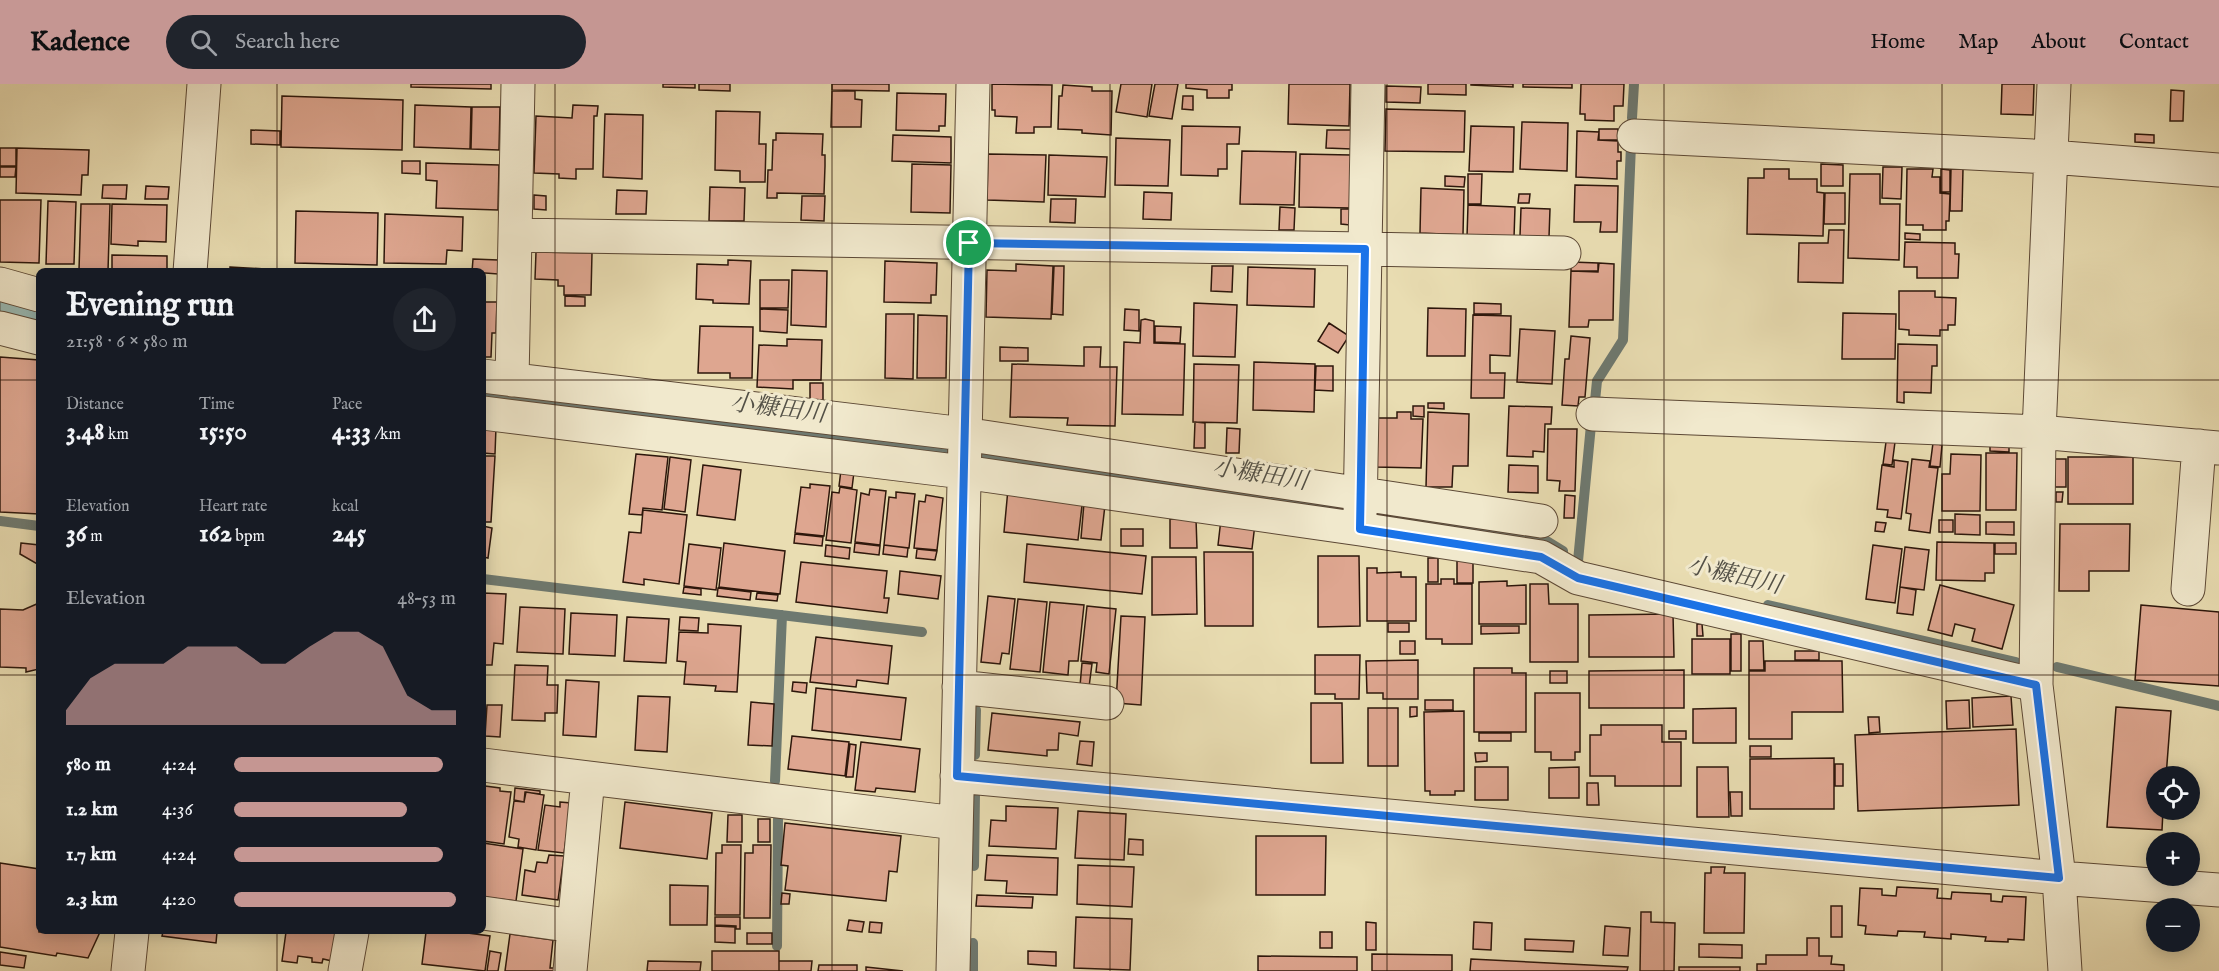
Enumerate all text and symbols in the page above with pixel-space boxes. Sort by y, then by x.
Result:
search box [166,15,586,69]
text: Kadence [30,25,130,60]
icon: search [187,26,220,59]
text: Search here [235,28,340,56]
text: Home [1870,29,1925,56]
text: Map [1958,29,1998,56]
text: About [2031,29,2086,56]
text: Contact [2119,29,2189,56]
pin [943,217,994,268]
icon: arrive [952,226,985,259]
text: Evening run [66,285,234,327]
button: share [393,288,456,351]
text: 21:58 · 6 × 580 m [66,329,188,354]
water label: 小糠田川 [728,388,831,431]
text: Distance [66,395,124,415]
text: Time [199,395,235,415]
text: Pace [332,395,362,415]
text: 3.48 [66,415,104,448]
text: 15:50 [199,415,247,448]
text: 4:33 [332,415,371,448]
text: km [104,425,129,445]
text: /km [371,425,401,445]
water label: 小糠田川 [1210,452,1313,498]
text: Elevation [66,497,129,517]
text: Heart rate [199,497,267,517]
text: kcal [332,497,359,517]
text: 36 [66,517,87,550]
text: 162 [199,517,232,550]
text: 245 [332,517,366,550]
text: m [87,527,103,547]
text: bpm [232,527,265,547]
water label: 小糠田川 [1684,550,1787,603]
text: Elevation [66,586,145,611]
text: 48–53 m [397,586,456,611]
text: 580 m [66,752,111,777]
text: 4:24 [162,752,196,777]
map controls [2146,766,2200,952]
button: locate [2146,766,2200,820]
text: 1.2 km [66,797,118,822]
text: 4:36 [162,797,193,822]
button: + [2146,832,2200,886]
text: 1.7 km [66,842,117,867]
text: 4:24 [162,842,196,867]
text: 2.3 km [66,887,118,912]
text: 4:20 [162,887,196,912]
button: − [2146,898,2200,952]

